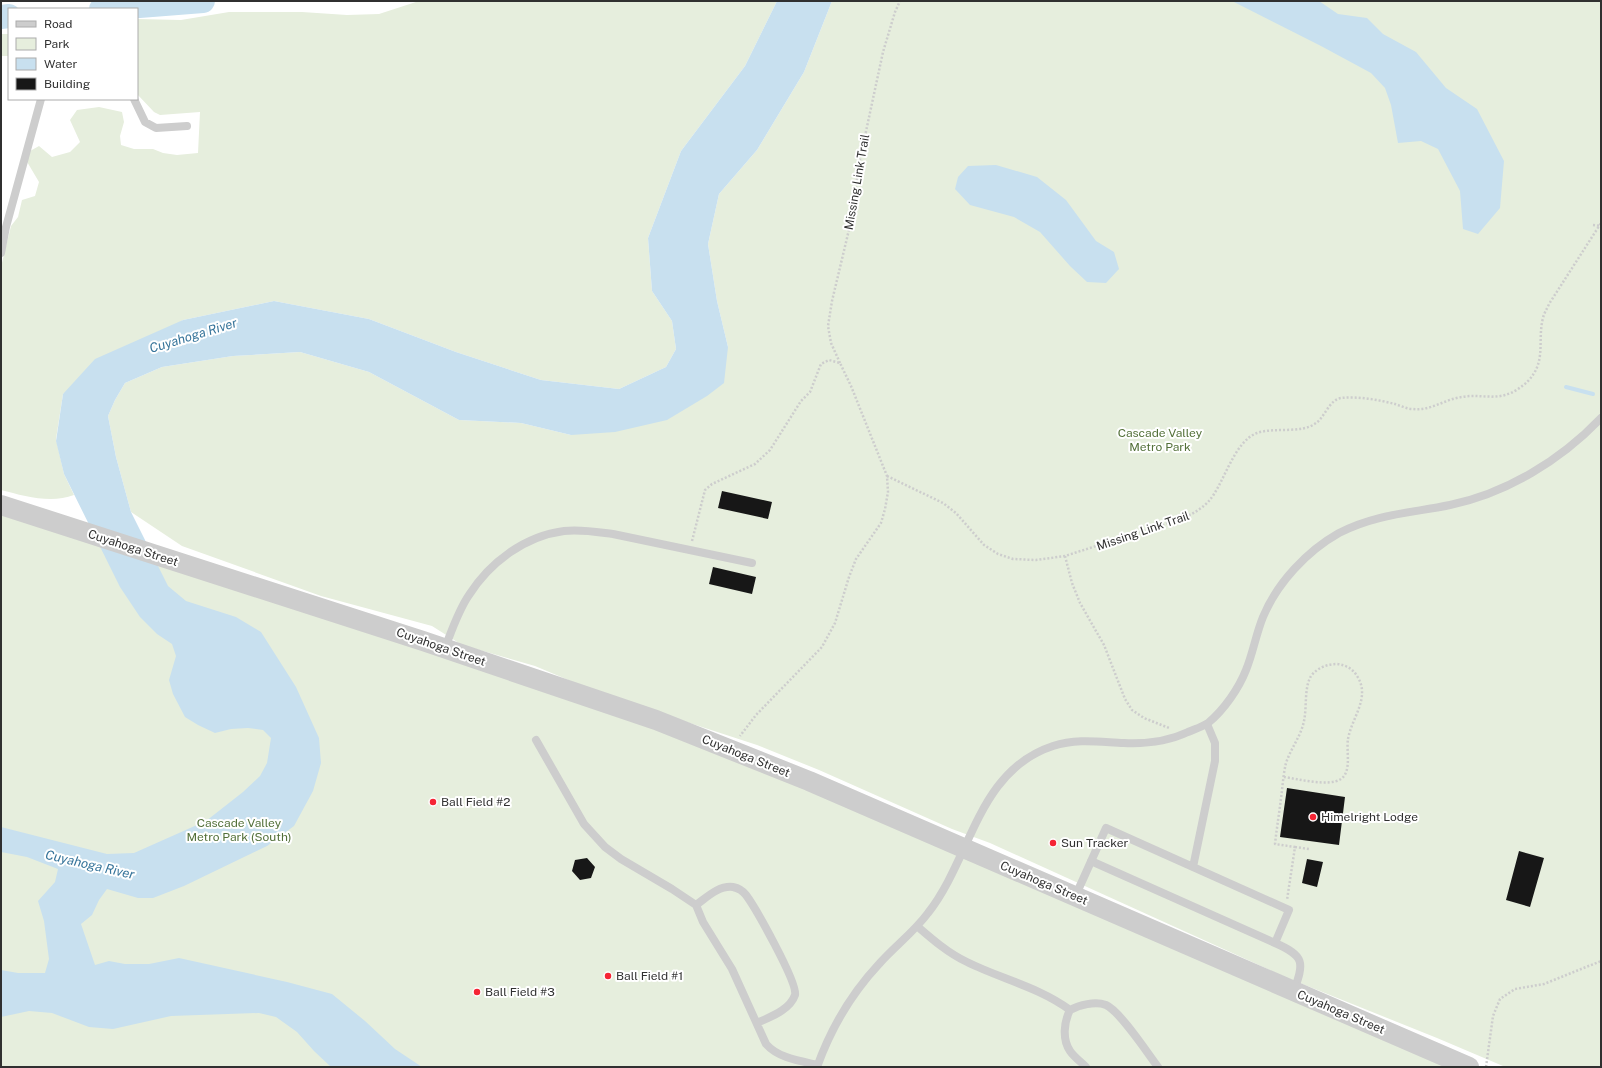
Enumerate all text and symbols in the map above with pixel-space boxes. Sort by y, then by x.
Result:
legend [8,8,138,100]
text: Road [44,17,72,31]
text: Park [44,37,70,51]
text: Water [44,57,78,71]
text: Building [44,77,90,91]
street label: Missing Link Trail [842,133,872,231]
water label: Cuyahoga River [147,315,239,356]
park label: Cascade Valley Metro Park [1118,426,1203,454]
street label: Missing Link Trail [1095,508,1192,553]
street label: Cuyahoga Street [86,527,180,569]
street label: Cuyahoga Street [394,625,488,669]
street label: Cuyahoga Street [700,732,792,780]
place label: Ball Field #2 [441,795,510,809]
marker: Ball Field #2 [428,797,438,807]
place label: Himelright Lodge [1321,810,1418,824]
marker: Himelright Lodge [1308,812,1318,822]
park label: Cascade Valley Metro Park (South) [186,816,292,844]
place label: Sun Tracker [1061,836,1128,850]
marker: Sun Tracker [1048,838,1058,848]
water label: Cuyahoga River [44,847,136,882]
street label: Cuyahoga Street [998,858,1090,908]
place label: Ball Field #1 [616,969,683,983]
marker: Ball Field #1 [603,971,613,981]
place label: Ball Field #3 [485,985,555,999]
marker: Ball Field #3 [472,987,482,997]
street label: Cuyahoga Street [1295,987,1387,1037]

